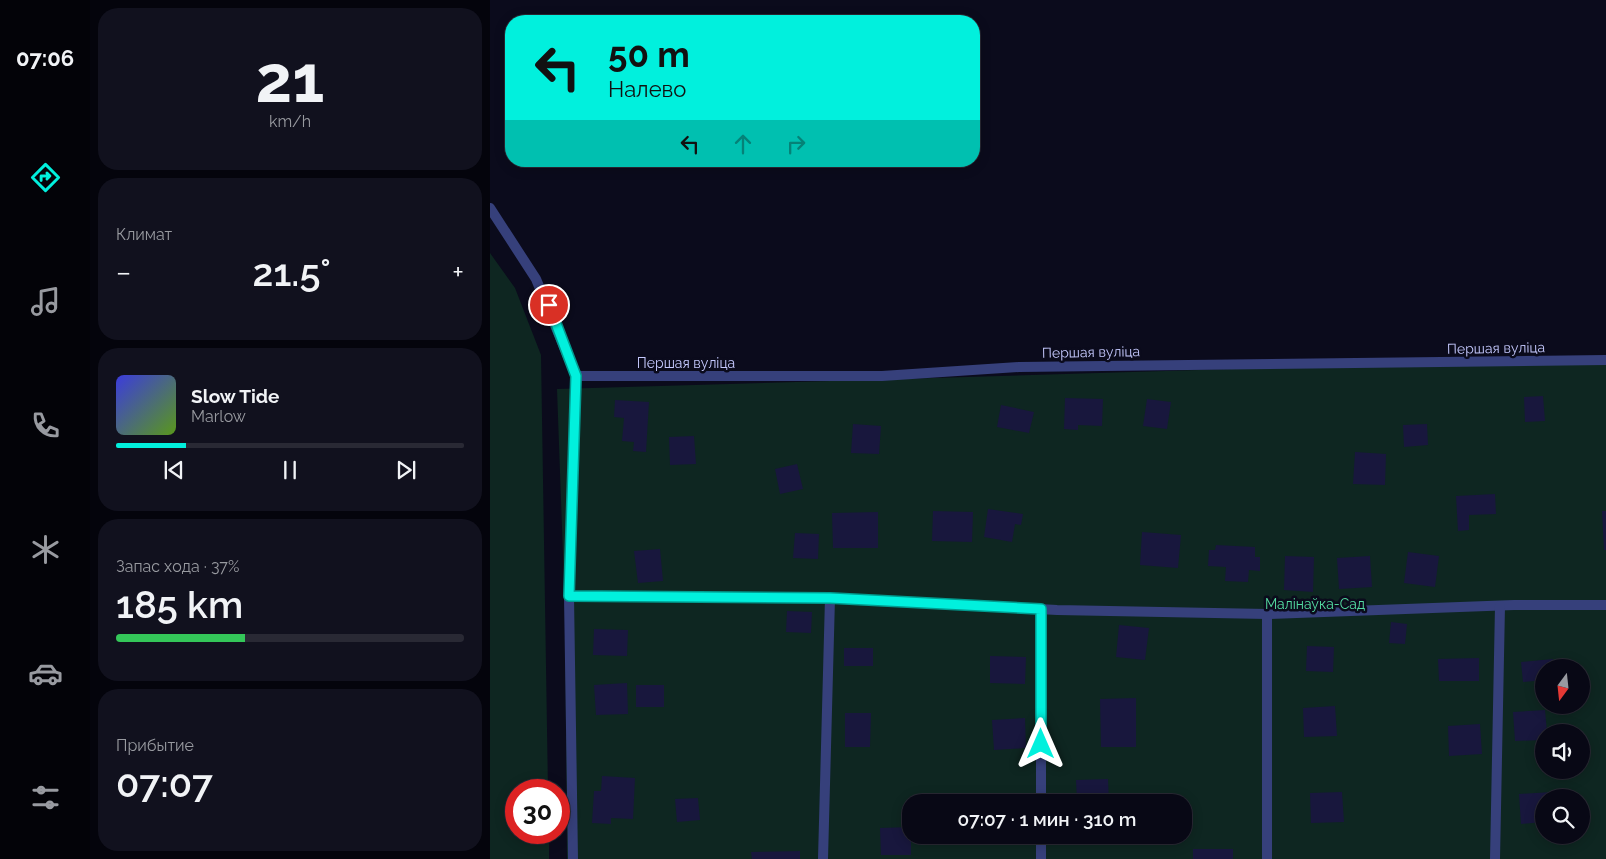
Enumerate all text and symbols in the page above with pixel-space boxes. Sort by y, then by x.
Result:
text: 50 m [608,34,690,75]
icon: left [525,35,590,100]
text: 21 [256,41,324,117]
text: 07:06 [16,45,74,71]
text: Налево [608,76,686,102]
text: km/h [269,112,311,131]
icon: left [676,130,704,158]
icon: ahead [729,130,757,158]
icon: right [782,130,810,158]
icon: directions [28,160,63,195]
text: Климат [116,225,172,244]
text: 21.5° [253,250,331,295]
text: − [116,256,131,289]
text: + [452,256,464,289]
icon: music [28,284,63,319]
pin [528,284,570,326]
icon: arrive [535,291,563,319]
street label: Першая вуліца [1447,339,1545,357]
street label: Першая вуліца [1042,343,1140,361]
street label: Першая вуліца [637,355,735,371]
text: Slow Tide [191,385,280,407]
text: Marlow [191,407,246,426]
icon: phone [28,408,63,443]
icon: previous [160,456,188,484]
icon: pause [276,456,304,484]
icon: next [392,456,420,484]
icon: climate [28,532,63,567]
text: Запас хода · 37% [116,557,239,576]
text: 185 km [116,582,243,627]
park label: Малінаўка-Сад [1265,596,1365,612]
icon: car [28,656,63,691]
north arrow [1535,659,1590,714]
map controls [1535,659,1590,844]
position arrow [1014,717,1066,769]
button: sound [1535,724,1590,779]
text: Прибытие [116,736,194,755]
text: 07:07 [116,761,213,806]
speed limit sign: 30 [505,779,570,844]
icon: filters [28,780,63,815]
button: search [1535,789,1590,844]
text: 07:07 · 1 мин · 310 m [958,808,1136,830]

